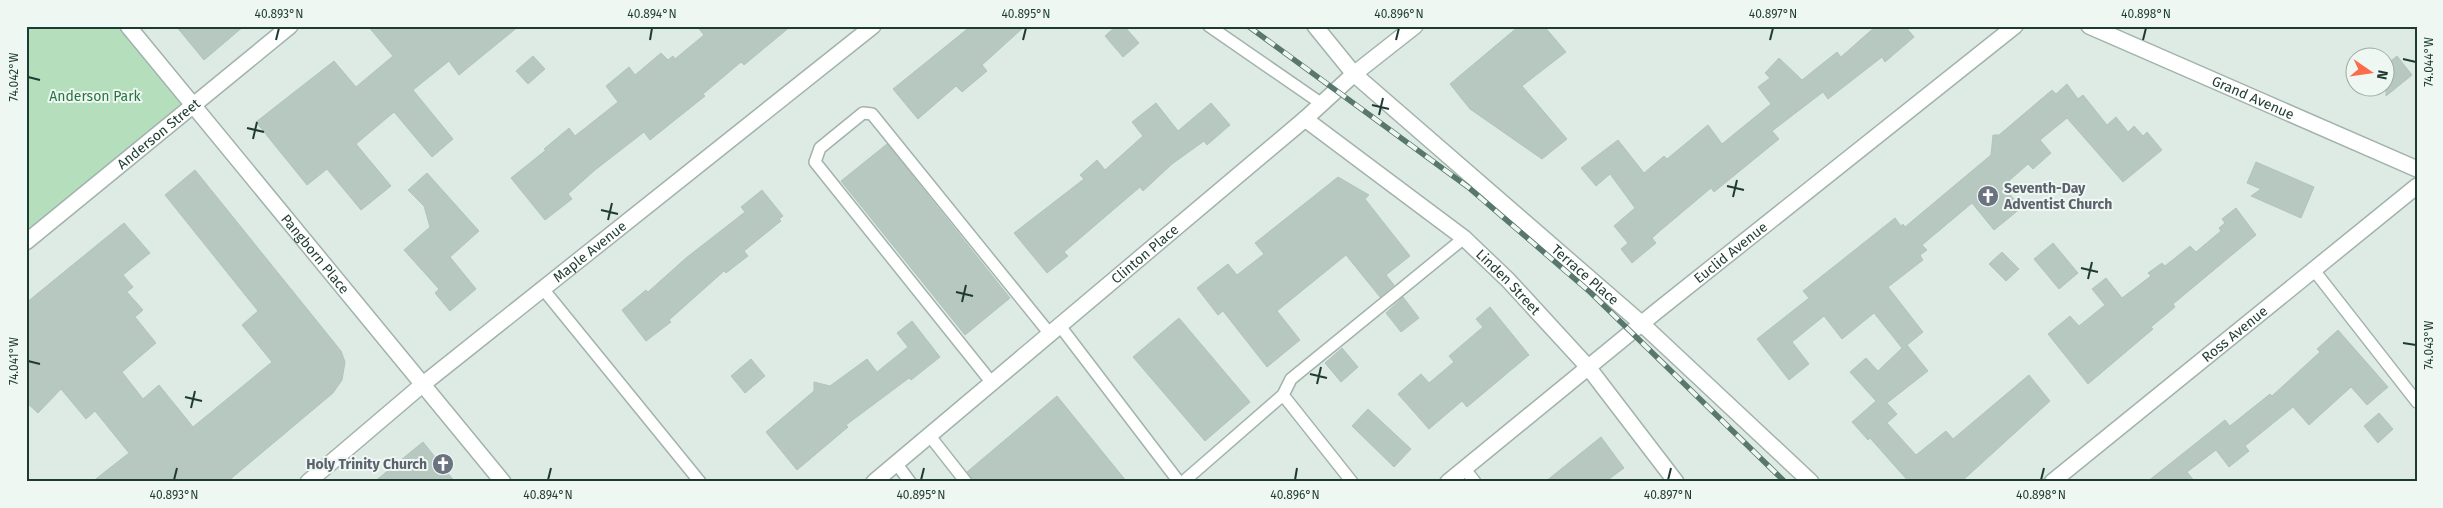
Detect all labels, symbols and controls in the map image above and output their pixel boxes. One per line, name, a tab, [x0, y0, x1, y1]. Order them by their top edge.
text: 40.893°N	[255, 7, 303, 21]
text: 40.894°N	[627, 7, 677, 21]
text: 40.895°N	[1001, 7, 1051, 21]
text: 40.896°N	[1374, 7, 1424, 21]
text: 40.897°N	[1749, 7, 1797, 21]
text: 40.898°N	[2121, 7, 2171, 21]
text: 74.044°W	[2422, 37, 2436, 87]
north arrow	[2346, 48, 2396, 98]
text: 74.042°W	[7, 52, 21, 101]
text: N	[2373, 68, 2392, 81]
street label: Grand Avenue	[2209, 73, 2297, 123]
park label: Anderson Park	[49, 88, 142, 105]
street label: Anderson Street	[114, 95, 204, 173]
place label: Seventh-Day Adventist Church	[2003, 180, 2112, 213]
church icon: Seventh-Day Adventist Church	[1976, 184, 2000, 208]
street label: Pangborn Place	[277, 211, 353, 297]
street label: Maple Avenue	[550, 218, 630, 286]
street label: Euclid Avenue	[1691, 219, 1771, 287]
street label: Clinton Place	[1108, 221, 1182, 287]
street label: Terrace Place	[1548, 241, 1622, 309]
street label: Linden Street	[1472, 246, 1544, 319]
street label: Ross Avenue	[2199, 303, 2271, 366]
text: 74.043°W	[2422, 320, 2436, 370]
text: 74.041°W	[7, 337, 21, 385]
church icon: Holy Trinity Church	[431, 452, 455, 476]
place label: Holy Trinity Church	[306, 456, 427, 473]
text: 40.893°N	[150, 488, 198, 502]
text: 40.894°N	[523, 488, 573, 502]
text: 40.895°N	[896, 488, 946, 502]
text: 40.896°N	[1270, 488, 1320, 502]
text: 40.897°N	[1644, 488, 1692, 502]
text: 40.898°N	[2016, 488, 2066, 502]

